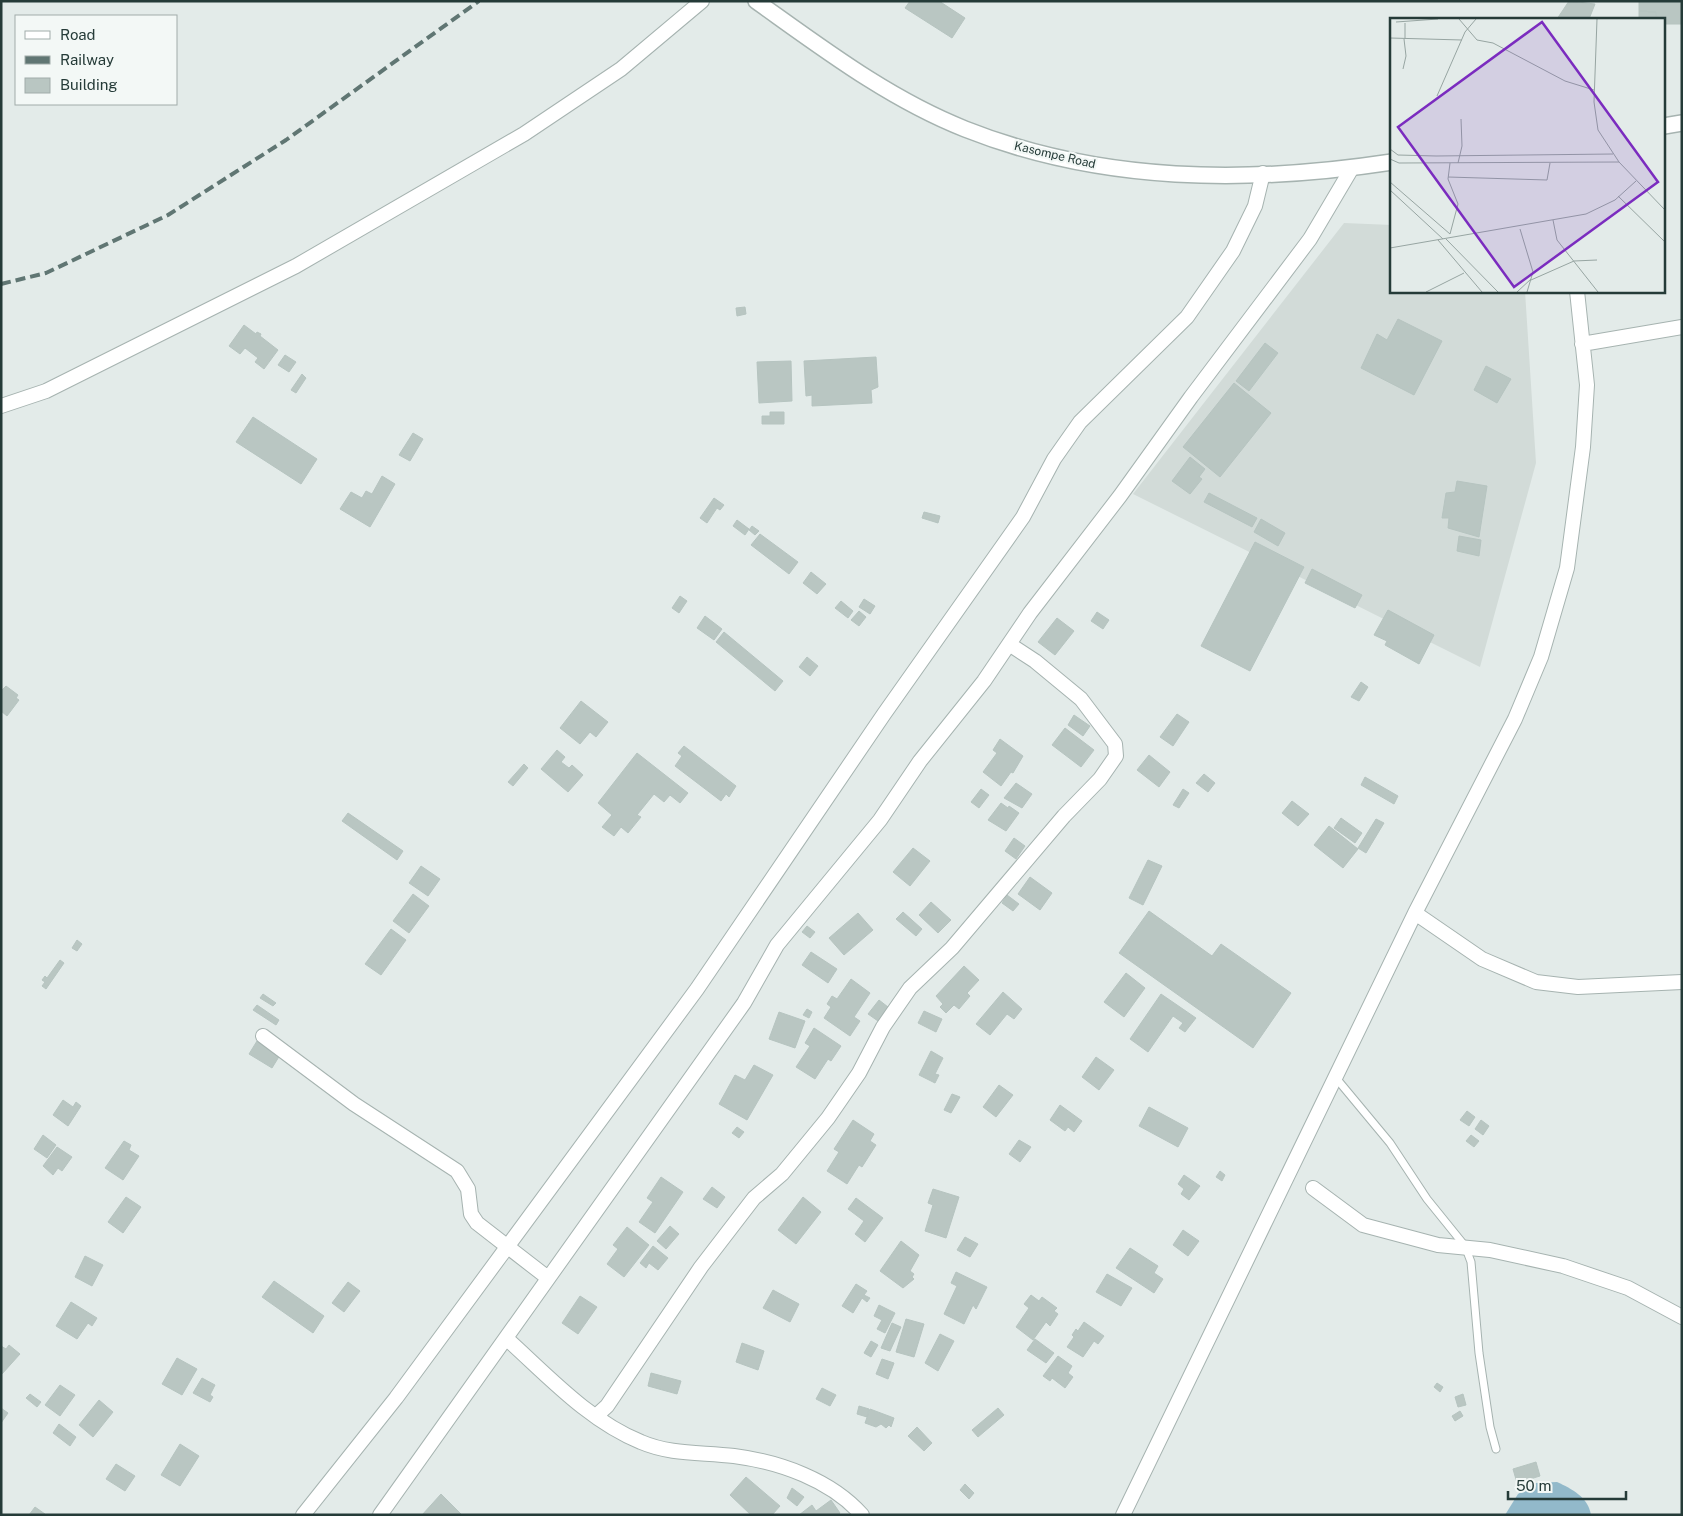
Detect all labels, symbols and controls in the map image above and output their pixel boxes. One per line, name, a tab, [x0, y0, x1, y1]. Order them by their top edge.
legend	[15, 15, 178, 105]
inset map	[1390, 18, 1666, 292]
text: Road	[60, 26, 96, 43]
text: Railway	[60, 51, 114, 68]
text: Building	[60, 76, 118, 93]
street label: Kasompe Road	[1013, 139, 1097, 171]
scale bar	[1508, 1468, 1626, 1500]
text: 50 m	[1516, 1477, 1551, 1494]

